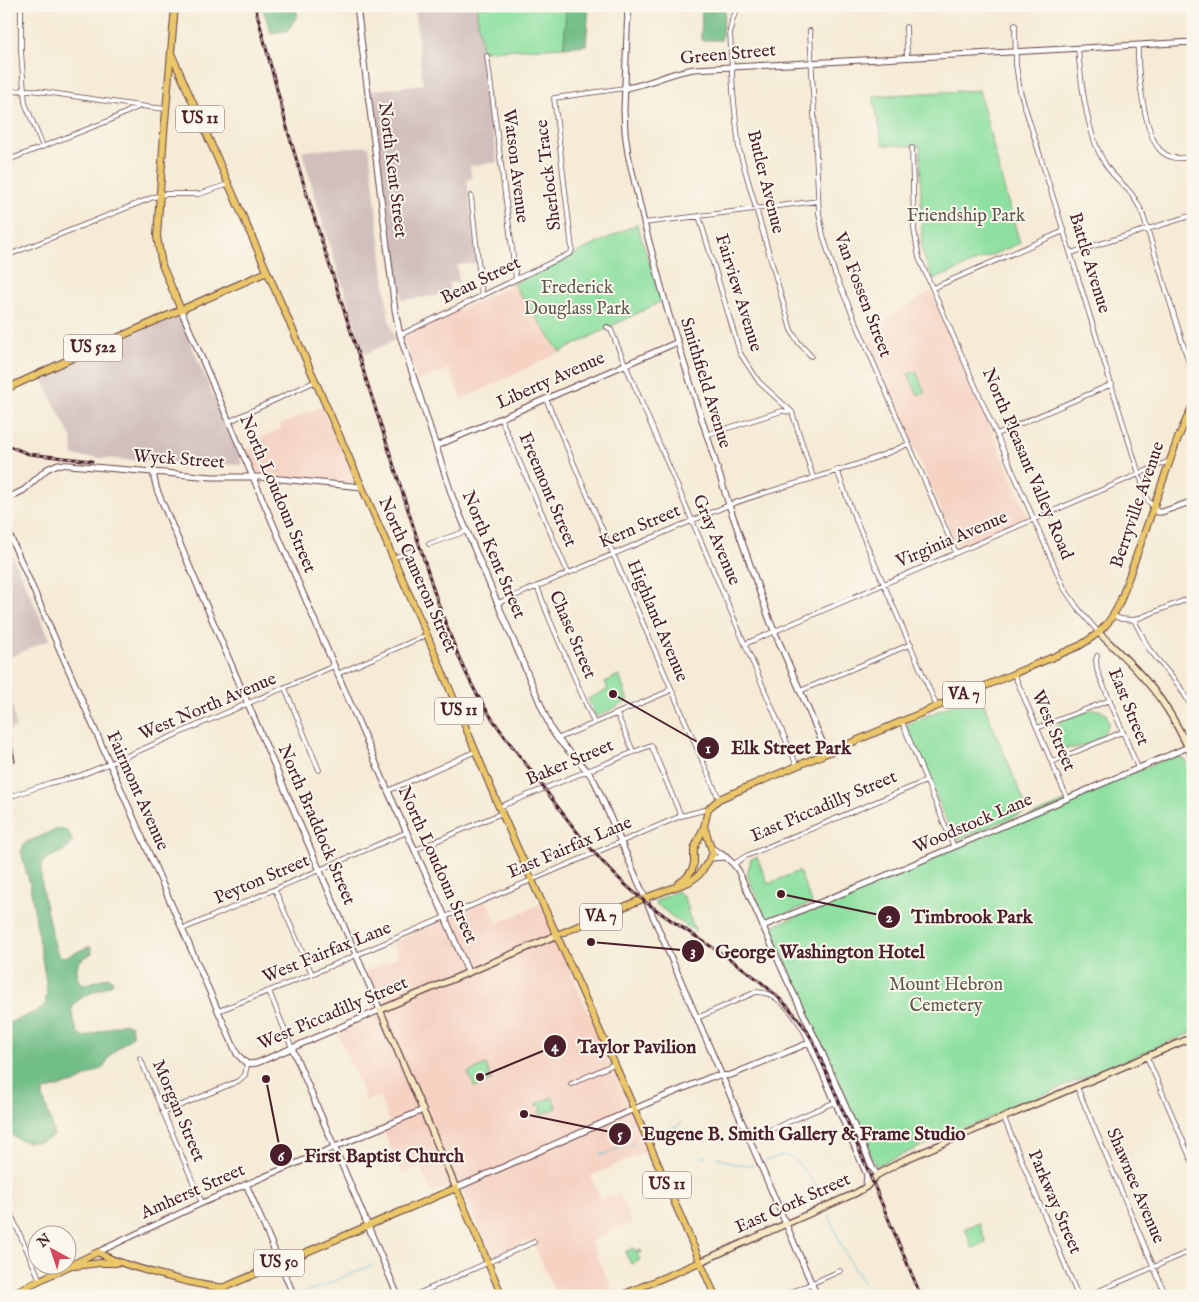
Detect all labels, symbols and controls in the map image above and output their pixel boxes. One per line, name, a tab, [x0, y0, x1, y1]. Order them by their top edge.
street label: Green Street	[679, 39, 777, 71]
street label: North Kent Street	[372, 101, 412, 239]
road number: US 11	[176, 106, 224, 132]
street label: Watson Avenue	[497, 108, 533, 224]
street label: Sherlock Trace	[531, 118, 567, 232]
street label: Butler Avenue	[741, 128, 789, 236]
park label: Friendship Park	[907, 205, 1026, 228]
street label: Battle Avenue	[1063, 210, 1115, 316]
street label: Van Fossen Street	[827, 228, 896, 361]
street label: Fairview Avenue	[709, 231, 767, 355]
street label: Beau Street	[437, 252, 525, 310]
park label: Frederick Douglass Park	[524, 277, 631, 321]
street label: Smithfield Avenue	[674, 315, 736, 451]
road number: US 522	[64, 334, 122, 362]
street label: Liberty Avenue	[493, 347, 609, 415]
street label: North Pleasant Valley Road	[976, 365, 1078, 564]
street label: North Loudoun Street	[233, 411, 321, 577]
street label: Freemont Street	[513, 429, 581, 551]
street label: Berryville Avenue	[1106, 439, 1170, 571]
street label: Wyck Street	[133, 445, 225, 475]
street label: North Kent Street	[456, 488, 530, 622]
street label: Gray Avenue	[687, 491, 745, 589]
street label: North Cameron Street	[372, 493, 462, 657]
street label: Kern Street	[596, 500, 684, 554]
street label: Virginia Avenue	[892, 506, 1011, 574]
street label: Highland Avenue	[621, 556, 693, 686]
street label: Chase Street	[543, 587, 601, 683]
street label: East Street	[1102, 665, 1154, 749]
street label: West North Avenue	[136, 668, 280, 746]
road number: VA 7	[943, 682, 985, 708]
street label: West Street	[1026, 687, 1080, 775]
road number: US 11	[435, 698, 483, 724]
street label: Fairmont Avenue	[100, 728, 174, 854]
callout: Elk Street Park	[696, 731, 861, 765]
street label: Baker Street	[523, 734, 617, 792]
text: Elk Street Park	[731, 737, 852, 761]
text: 1	[705, 739, 711, 758]
street label: North Braddock Street	[272, 741, 360, 909]
street label: East Piccadilly Street	[747, 766, 901, 848]
street label: North Loudoun Street	[392, 783, 482, 947]
street label: Woodstock Lane	[910, 789, 1036, 859]
street label: East Fairfax Lane	[505, 812, 635, 884]
street label: Peyton Street	[211, 850, 313, 910]
callout: Timbrook Park	[877, 900, 1043, 934]
road number: VA 7	[580, 904, 622, 930]
text: Timbrook Park	[910, 906, 1034, 930]
text: 2	[885, 908, 893, 927]
street label: West Fairfax Lane	[259, 917, 395, 989]
callout: George Washington Hotel	[680, 934, 934, 968]
text: George Washington Hotel	[715, 941, 925, 965]
text: 3	[690, 942, 696, 961]
street label: West Piccadilly Street	[254, 972, 412, 1056]
park label: Mount Hebron Cemetery	[889, 974, 1004, 1018]
callout: Taylor Pavilion	[543, 1029, 707, 1063]
text: Taylor Pavilion	[577, 1036, 696, 1060]
text: 4	[551, 1037, 559, 1056]
street label: Morgan Street	[146, 1056, 210, 1166]
callout: Eugene B. Smith Gallery & Frame Studio	[607, 1117, 976, 1151]
text: Eugene B. Smith Gallery & Frame Studio	[642, 1123, 966, 1147]
text: 5	[617, 1125, 623, 1144]
street label: Shawnee Avenue	[1100, 1125, 1170, 1247]
callout: First Baptist Church	[269, 1138, 474, 1172]
text: First Baptist Church	[304, 1145, 465, 1169]
street label: Parkway Street	[1022, 1146, 1086, 1258]
text: 6	[278, 1147, 285, 1166]
street label: Amherst Street	[136, 1159, 249, 1226]
street label: East Cork Street	[732, 1168, 854, 1240]
road number: US 11	[643, 1172, 691, 1198]
north arrow	[28, 1224, 78, 1274]
text: N	[33, 1230, 55, 1252]
road number: US 50	[254, 1250, 304, 1276]

